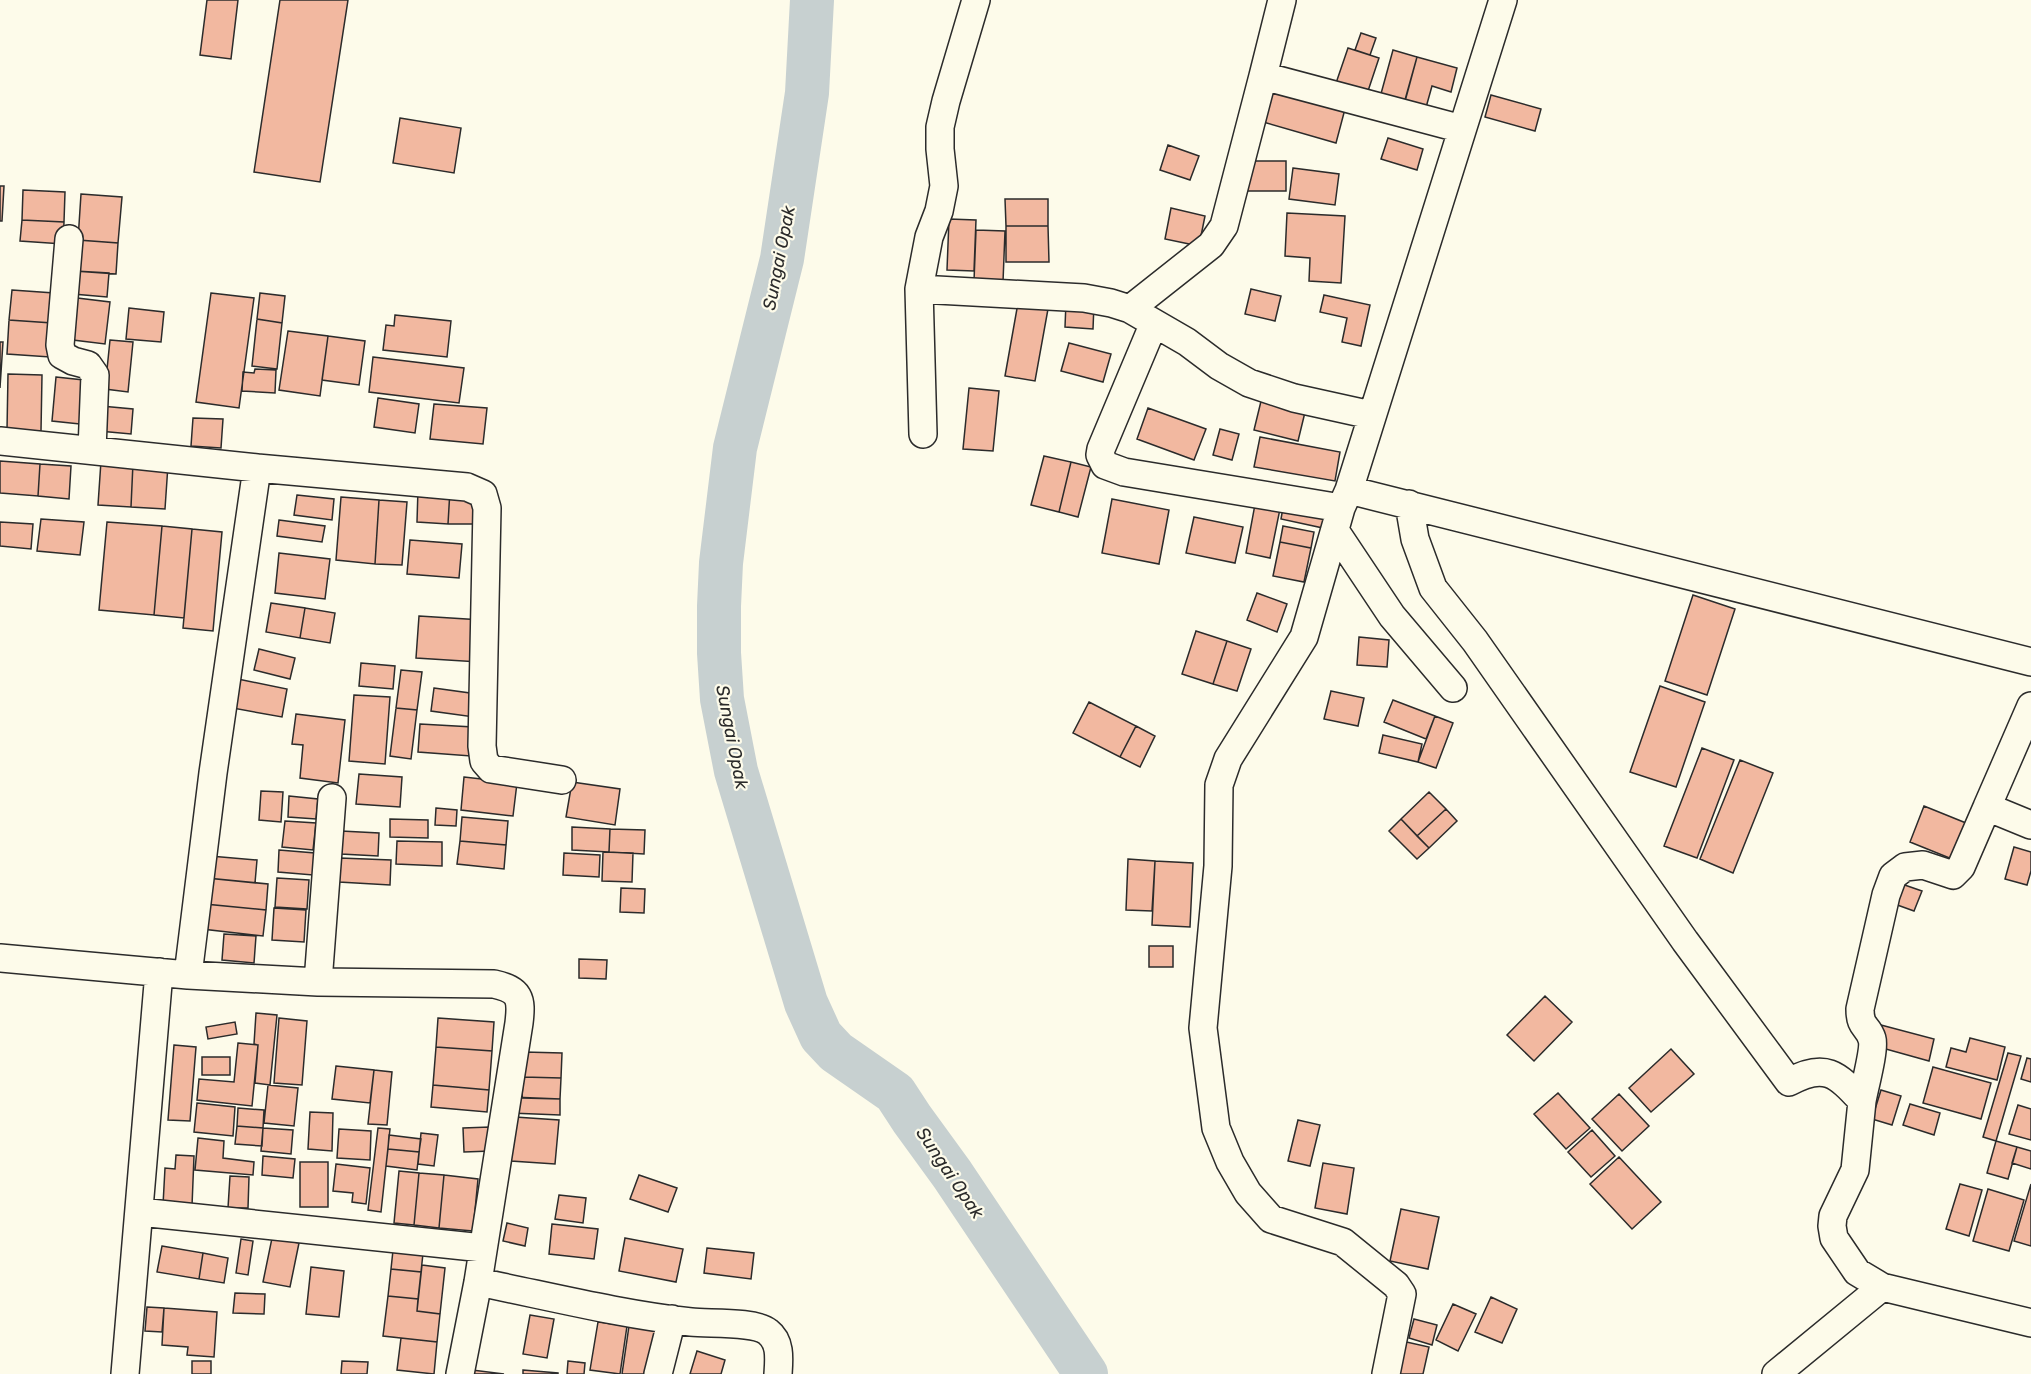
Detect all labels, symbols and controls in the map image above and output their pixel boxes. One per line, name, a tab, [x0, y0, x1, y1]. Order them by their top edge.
water label: Sungai Opak	[758, 203, 800, 312]
water label: Sungai Opak	[711, 683, 753, 792]
water label: Sungai Opak	[911, 1123, 989, 1224]

